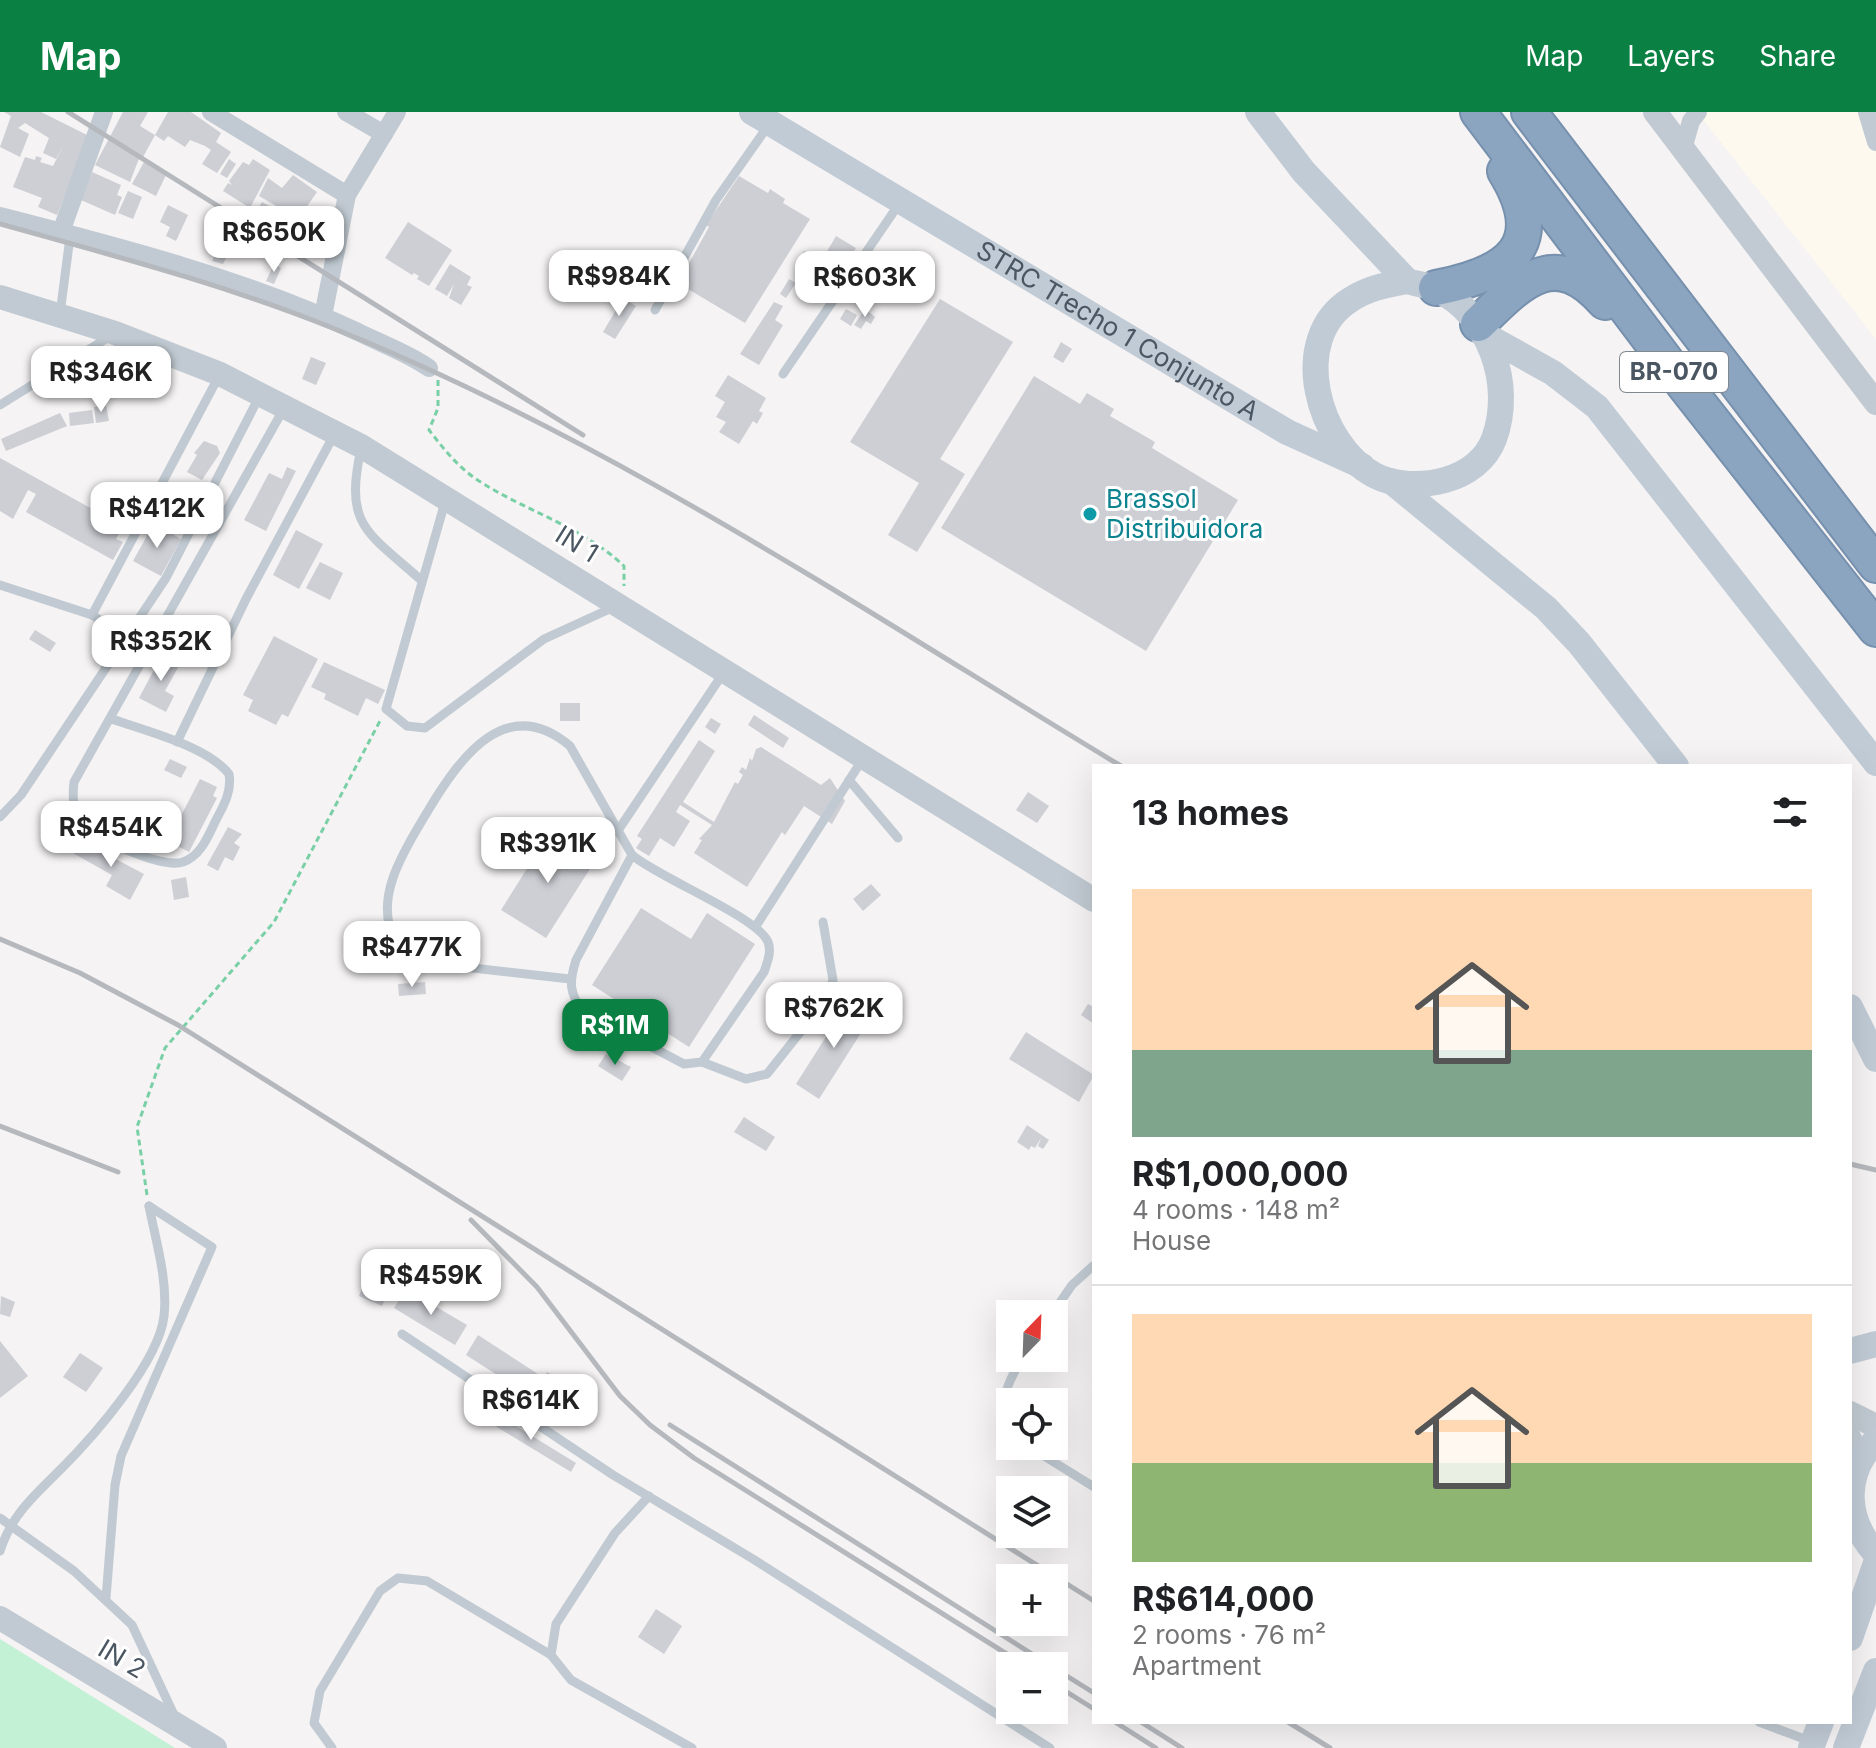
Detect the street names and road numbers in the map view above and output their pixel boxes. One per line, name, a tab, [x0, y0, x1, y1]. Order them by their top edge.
street label: STRC Trecho 1 Conjunto A	[971, 234, 1265, 427]
road number: BR-070	[1620, 352, 1728, 392]
street label: IN 1	[550, 519, 604, 569]
street label: IN 2	[93, 1632, 152, 1685]

